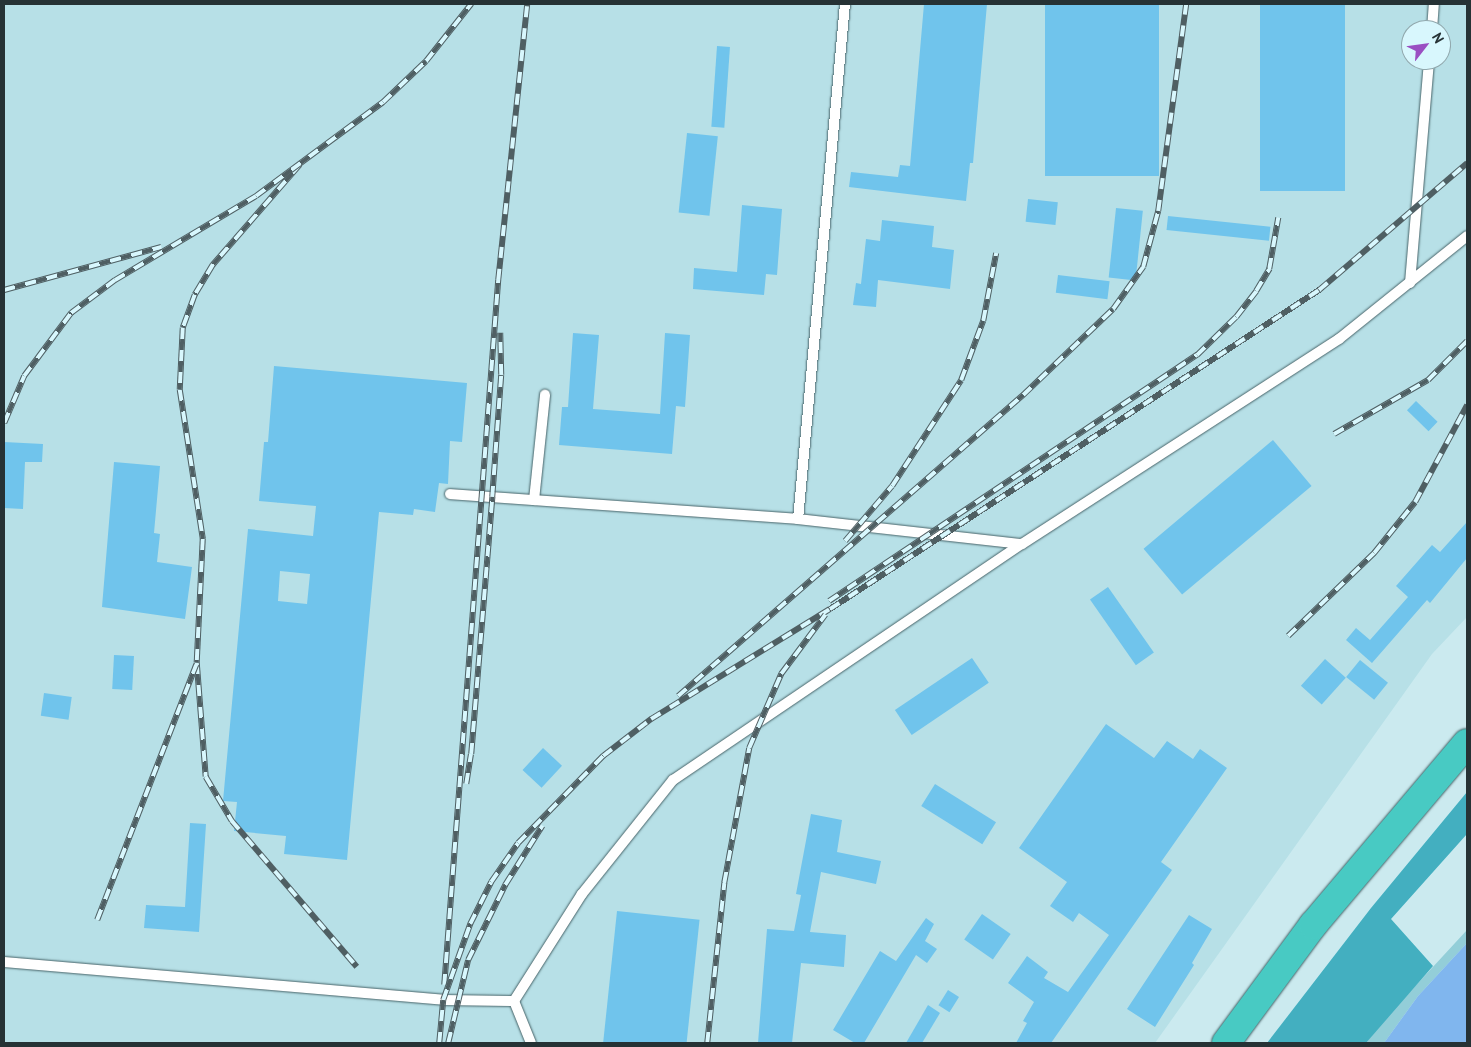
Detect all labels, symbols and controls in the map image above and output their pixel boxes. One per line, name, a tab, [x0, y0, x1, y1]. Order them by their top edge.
north arrow	[1401, 20, 1451, 70]
text: N	[1428, 30, 1448, 46]

